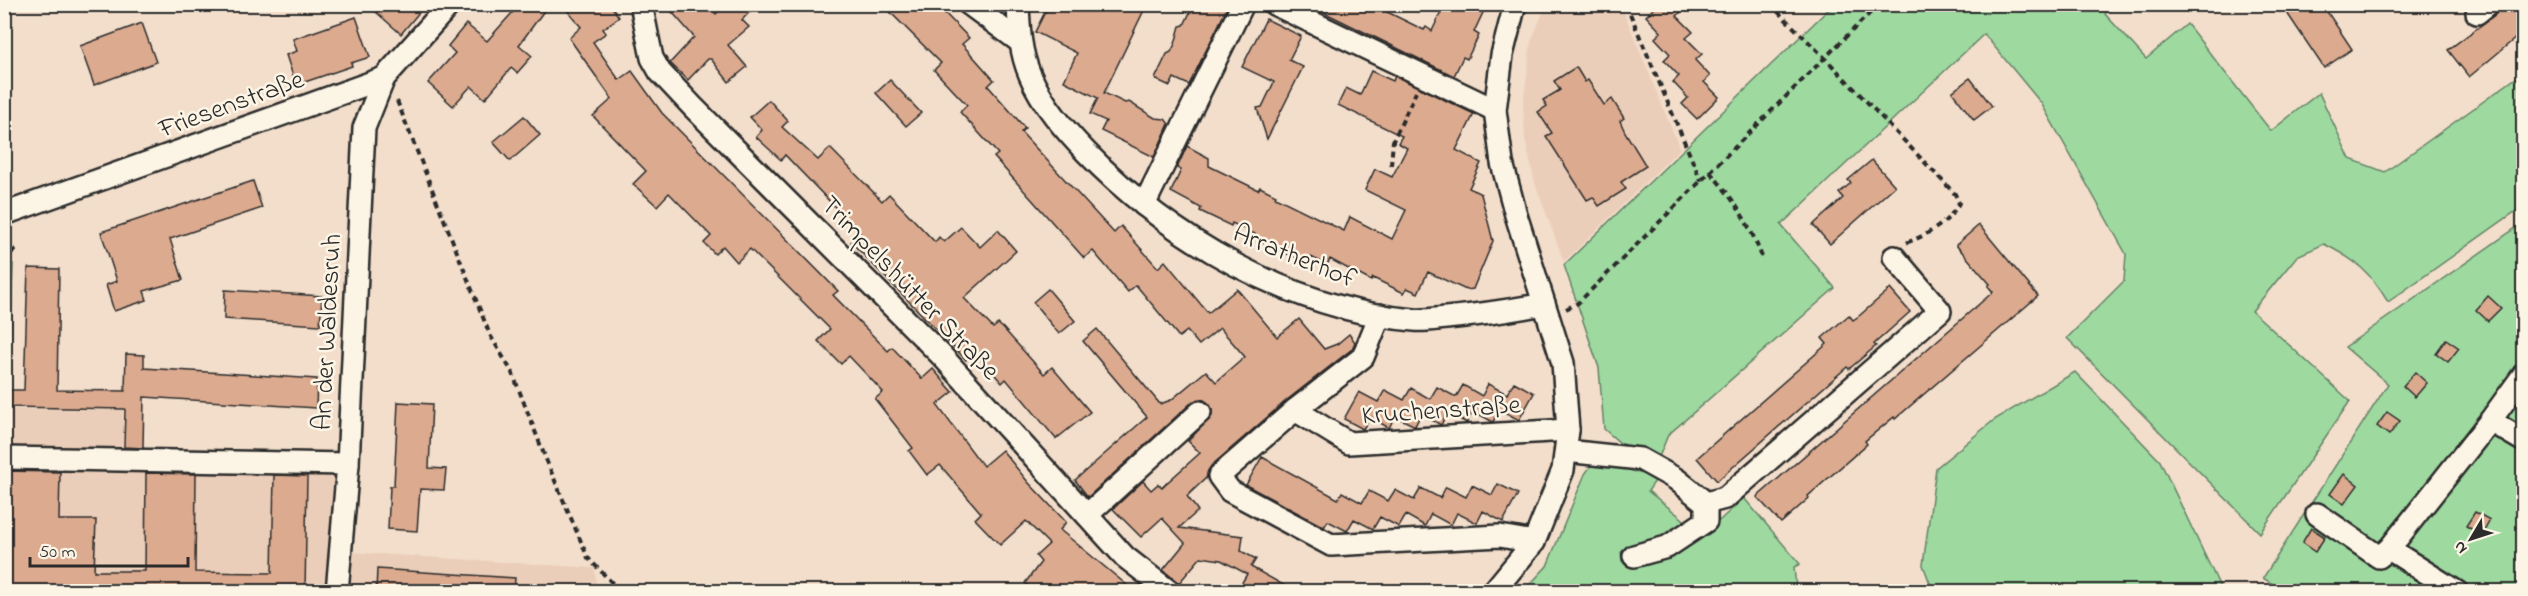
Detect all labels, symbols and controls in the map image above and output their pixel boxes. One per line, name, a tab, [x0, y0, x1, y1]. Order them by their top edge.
street label: Friesenstraße	[153, 61, 311, 150]
street label: Trimpelshütter Straße	[810, 187, 1009, 391]
street label: Arratherhof	[1227, 215, 1362, 300]
street label: An der Waldesruh	[304, 233, 353, 431]
street label: Kruchenstraße	[1360, 386, 1523, 436]
north arrow	[2441, 509, 2501, 569]
scale bar	[30, 530, 188, 568]
text: N	[2448, 535, 2474, 559]
text: 50 m	[39, 540, 76, 566]

